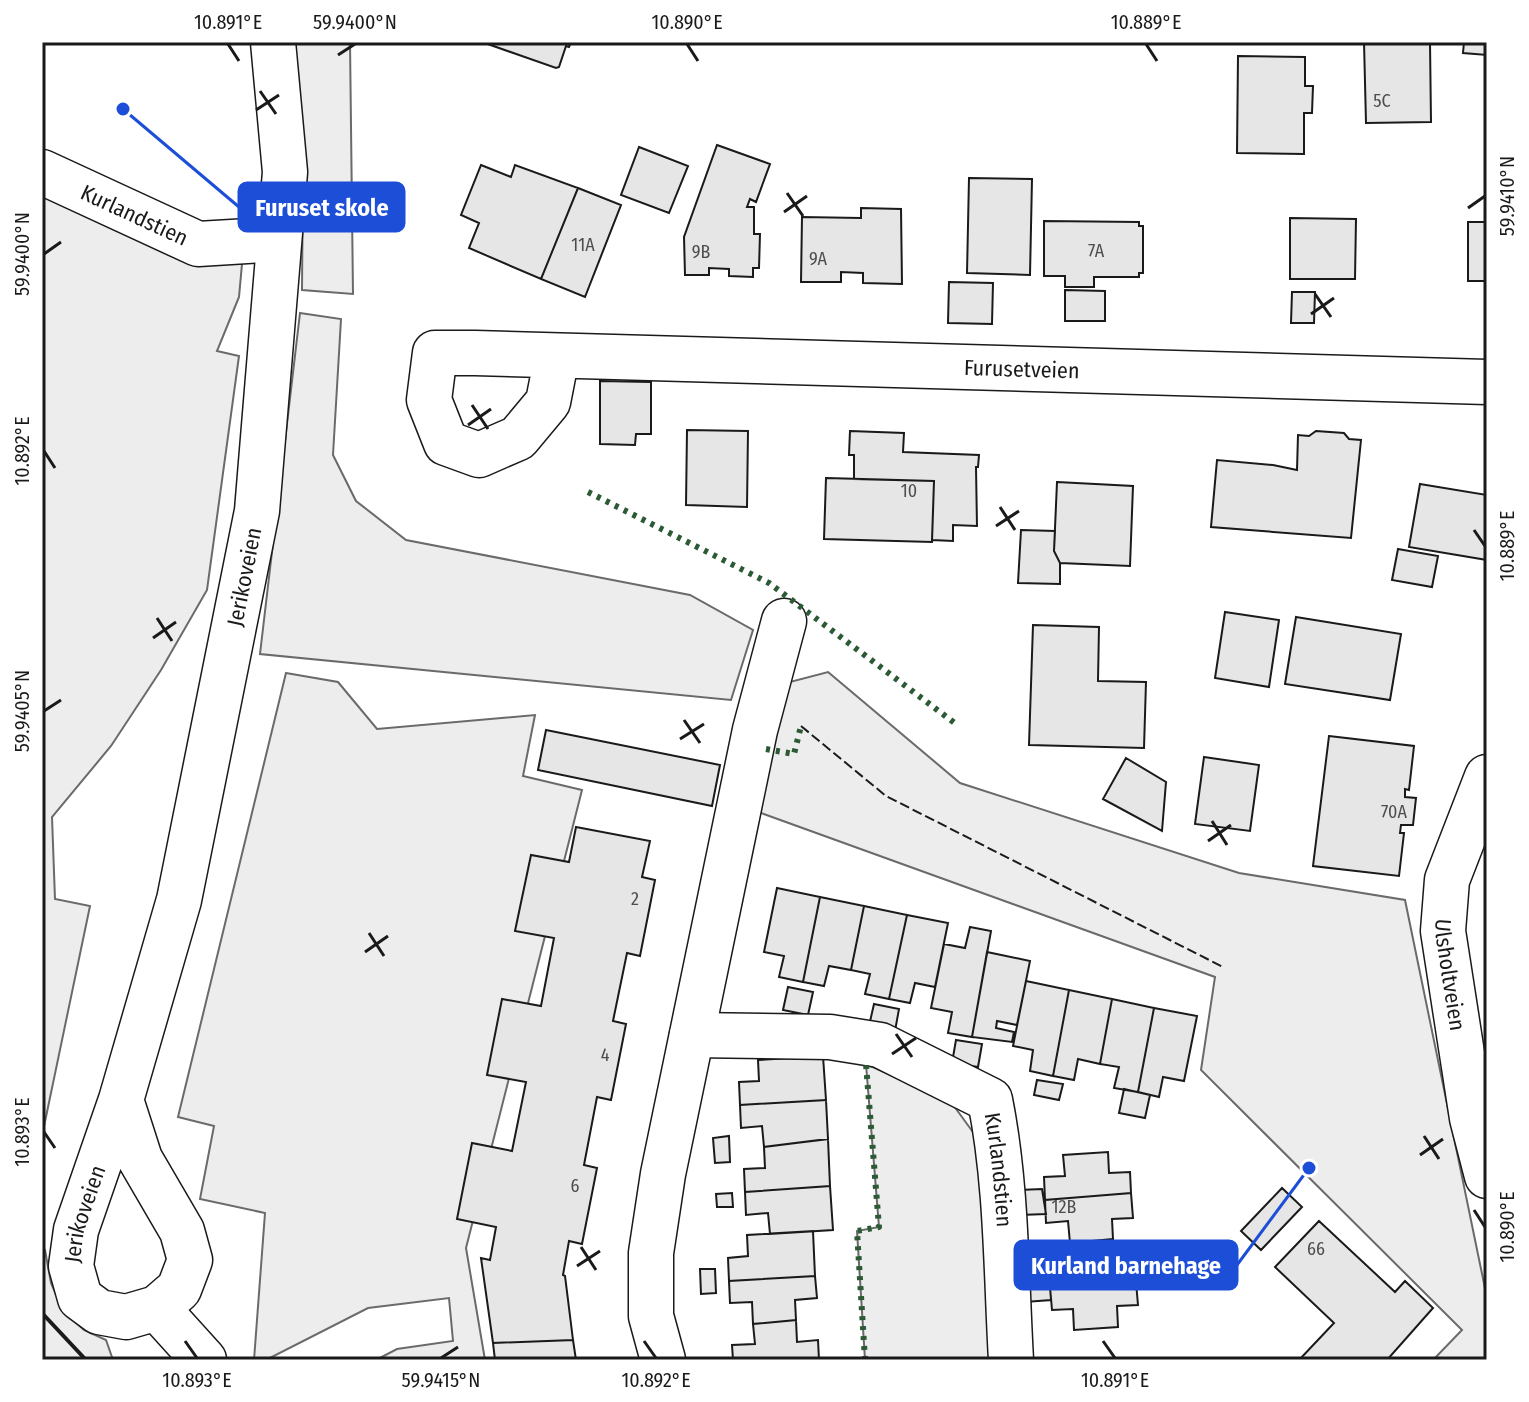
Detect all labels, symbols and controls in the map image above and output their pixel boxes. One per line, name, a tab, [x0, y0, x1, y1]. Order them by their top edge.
text: 10.891°E	[194, 10, 262, 34]
text: 59.9400°N	[313, 10, 397, 34]
text: 10.890°E	[651, 10, 723, 34]
text: 10.889°E	[1111, 10, 1181, 34]
house number: 5C	[1373, 90, 1391, 112]
text: 59.9410°N	[1495, 156, 1519, 236]
street label: Kurlandstien	[77, 178, 193, 251]
callout: Furuset skole	[239, 183, 404, 231]
text: Furuset skole	[255, 194, 389, 222]
text: 59.9400°N	[10, 212, 34, 296]
house number: 11A	[571, 234, 595, 256]
house number: 7A	[1088, 240, 1105, 262]
house number: 9B	[692, 241, 710, 263]
house number: 9A	[809, 248, 828, 270]
street label: Furusetveien	[964, 354, 1080, 384]
text: 10.892°E	[10, 416, 34, 486]
house number: 10	[901, 480, 917, 502]
text: 10.889°E	[1495, 511, 1519, 581]
street label: Jerikoveien	[221, 525, 267, 628]
text: 59.9405°N	[10, 670, 34, 752]
house number: 70A	[1381, 801, 1407, 823]
house number: 2	[631, 888, 639, 910]
street label: Ulsholtveien	[1429, 918, 1472, 1033]
house number: 4	[601, 1044, 610, 1066]
text: 10.893°E	[10, 1097, 34, 1167]
street label: Kurlandstien	[979, 1110, 1018, 1228]
street label: Jerikoveien	[58, 1162, 111, 1264]
house number: 6	[571, 1175, 580, 1197]
text: 10.890°E	[1495, 1191, 1519, 1263]
house number: 12B	[1052, 1196, 1077, 1218]
house number: 66	[1307, 1238, 1325, 1260]
callout: Kurland barnehage	[1015, 1241, 1237, 1289]
text: Kurland barnehage	[1031, 1252, 1221, 1280]
text: 10.893°E	[162, 1368, 232, 1392]
text: 59.9415°N	[402, 1368, 480, 1392]
text: 10.892°E	[621, 1368, 691, 1392]
text: 10.891°E	[1081, 1368, 1149, 1392]

